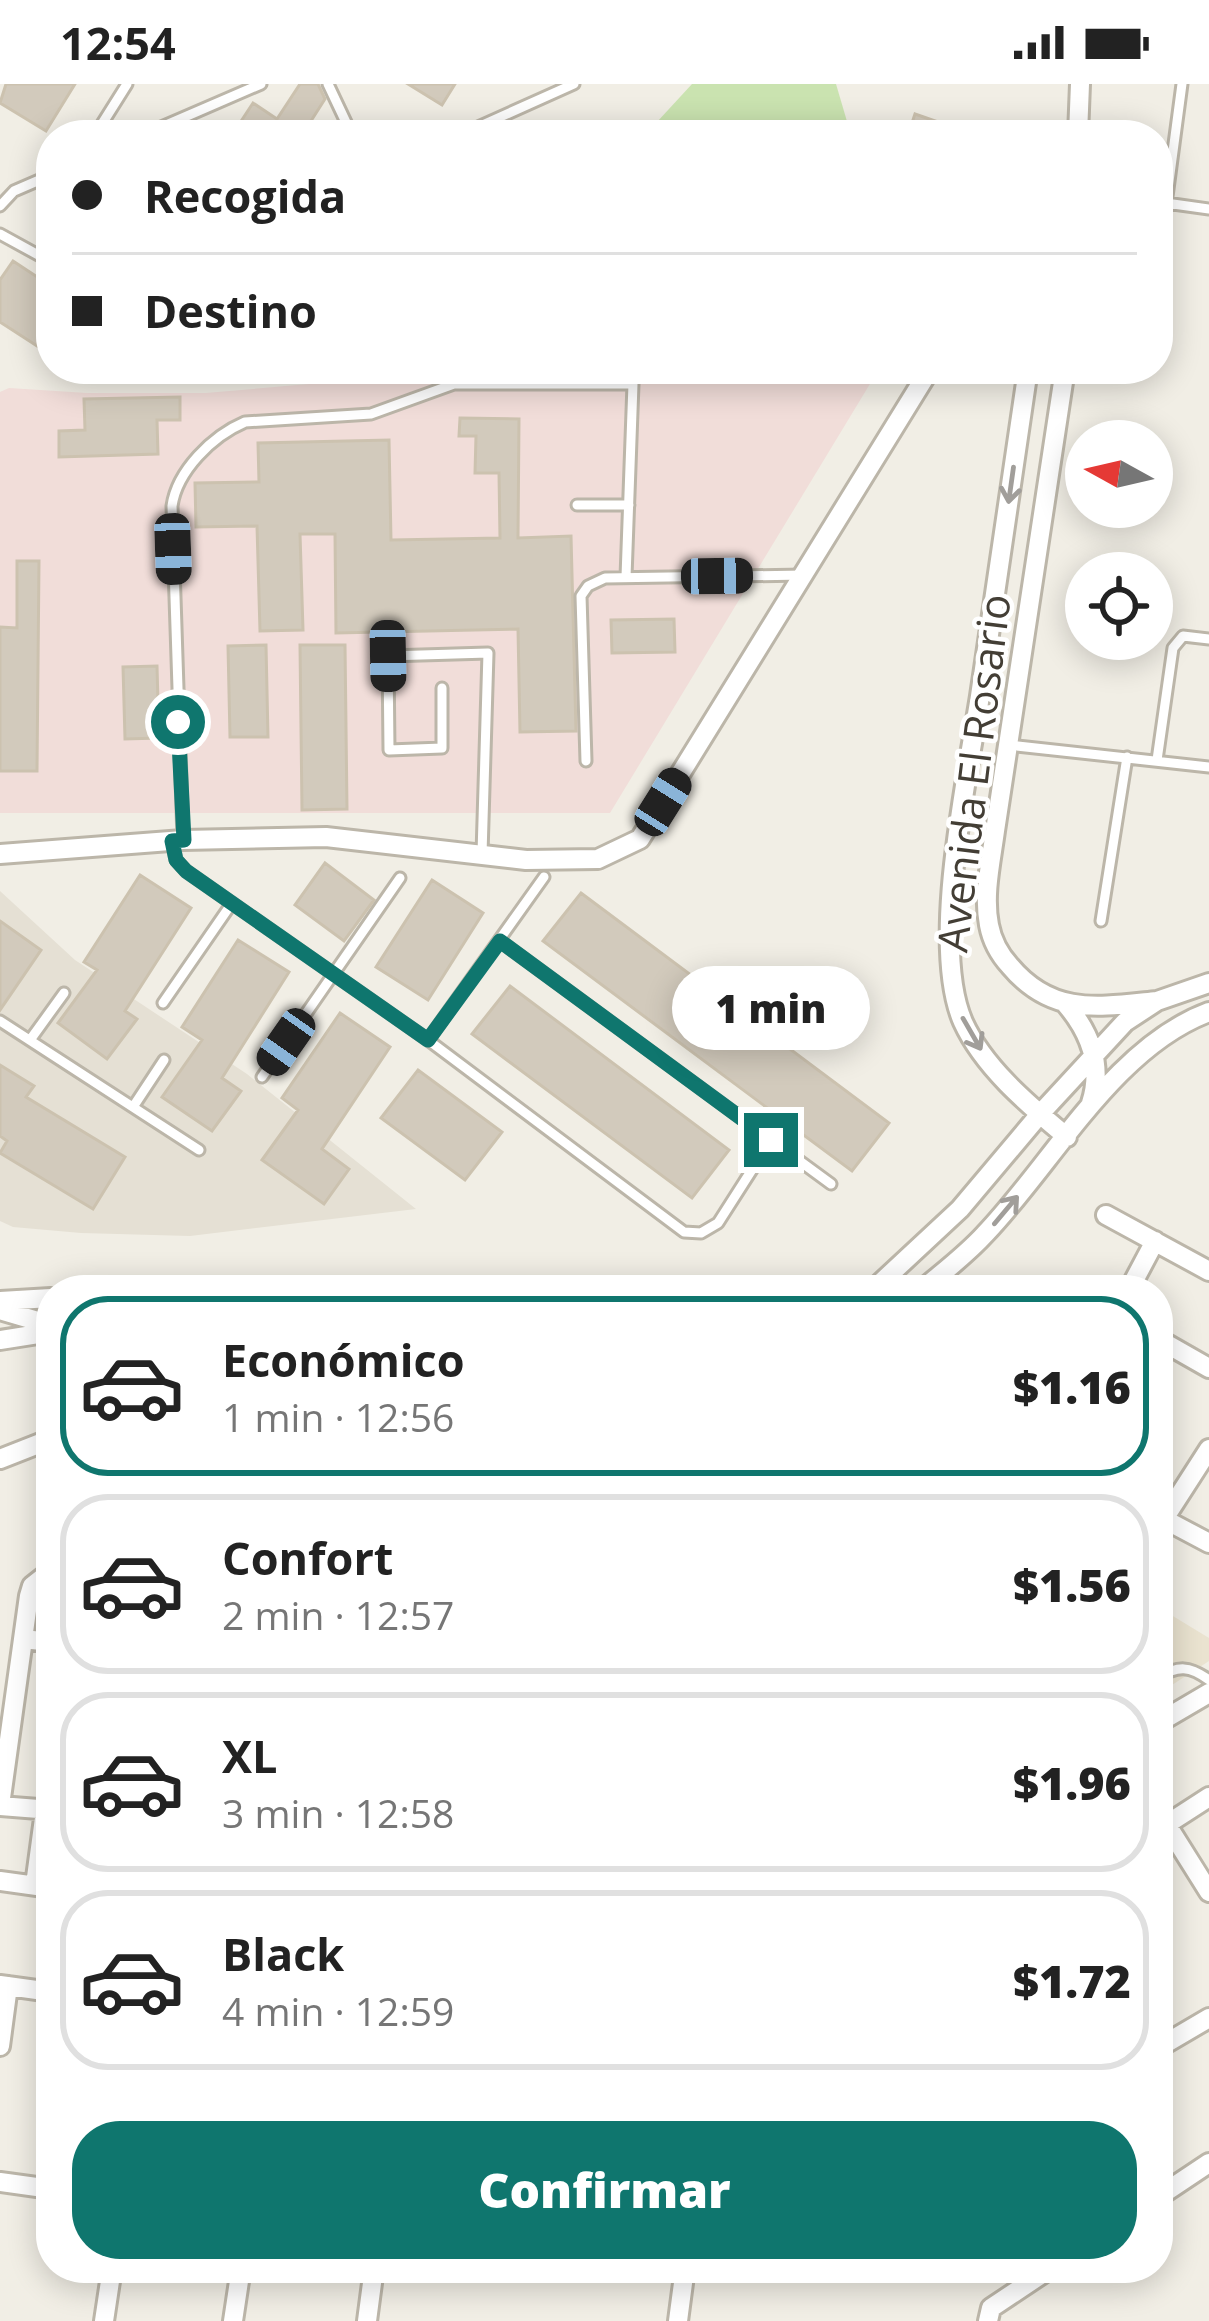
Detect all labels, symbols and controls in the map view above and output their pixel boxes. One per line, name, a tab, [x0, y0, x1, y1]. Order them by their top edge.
text: 12:54	[60, 12, 176, 73]
text: Recogida	[144, 165, 346, 226]
text: Destino	[144, 280, 317, 341]
north arrow	[1065, 420, 1173, 528]
map controls	[1065, 420, 1173, 660]
one-way arrow	[999, 465, 1022, 504]
car	[154, 512, 192, 586]
button: locate	[1065, 552, 1173, 660]
car	[681, 557, 753, 595]
street label: Avenida El Rosario	[922, 591, 1023, 955]
car	[369, 620, 407, 692]
route start	[151, 695, 205, 749]
car	[629, 762, 697, 842]
callout: 1 min	[672, 966, 870, 1050]
text: 1 min	[716, 981, 826, 1034]
car	[251, 1002, 321, 1082]
one-way arrow	[960, 1016, 984, 1051]
route end	[744, 1113, 798, 1167]
one-way arrow	[993, 1194, 1019, 1226]
text: Económico	[222, 1329, 465, 1390]
icon: car	[78, 1332, 186, 1440]
text: $1.16	[1013, 1356, 1131, 1417]
text: 1 min · 12:56	[222, 1390, 454, 1443]
text: Confort	[222, 1527, 393, 1588]
icon: car	[78, 1530, 186, 1638]
text: $1.56	[1013, 1554, 1131, 1615]
text: 2 min · 12:57	[222, 1588, 454, 1641]
text: XL	[222, 1725, 277, 1786]
icon: car	[78, 1728, 186, 1836]
text: $1.96	[1013, 1752, 1131, 1813]
text: 3 min · 12:58	[222, 1786, 454, 1839]
text: Black	[222, 1923, 344, 1984]
icon: car	[78, 1926, 186, 2034]
text: $1.72	[1013, 1950, 1131, 2011]
text: 4 min · 12:59	[222, 1984, 454, 2037]
button: Confirmar	[72, 2121, 1137, 2259]

